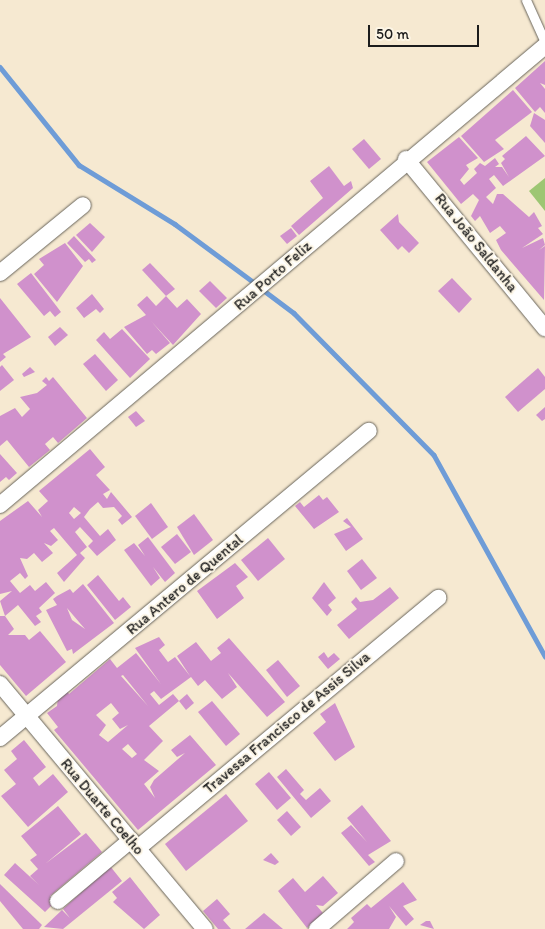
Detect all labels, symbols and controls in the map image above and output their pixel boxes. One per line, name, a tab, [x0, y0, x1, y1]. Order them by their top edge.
scale bar	[370, 15, 481, 47]
text: 50 m	[376, 25, 409, 43]
street label: Rua João Saldanha	[431, 190, 521, 296]
street label: Rua Porto Feliz	[231, 238, 315, 314]
street label: Rua Antero de Quental	[123, 531, 247, 639]
street label: Travessa Francisco de Assis Silva	[200, 648, 374, 798]
street label: Rua Duarte Coelho	[57, 755, 147, 859]

